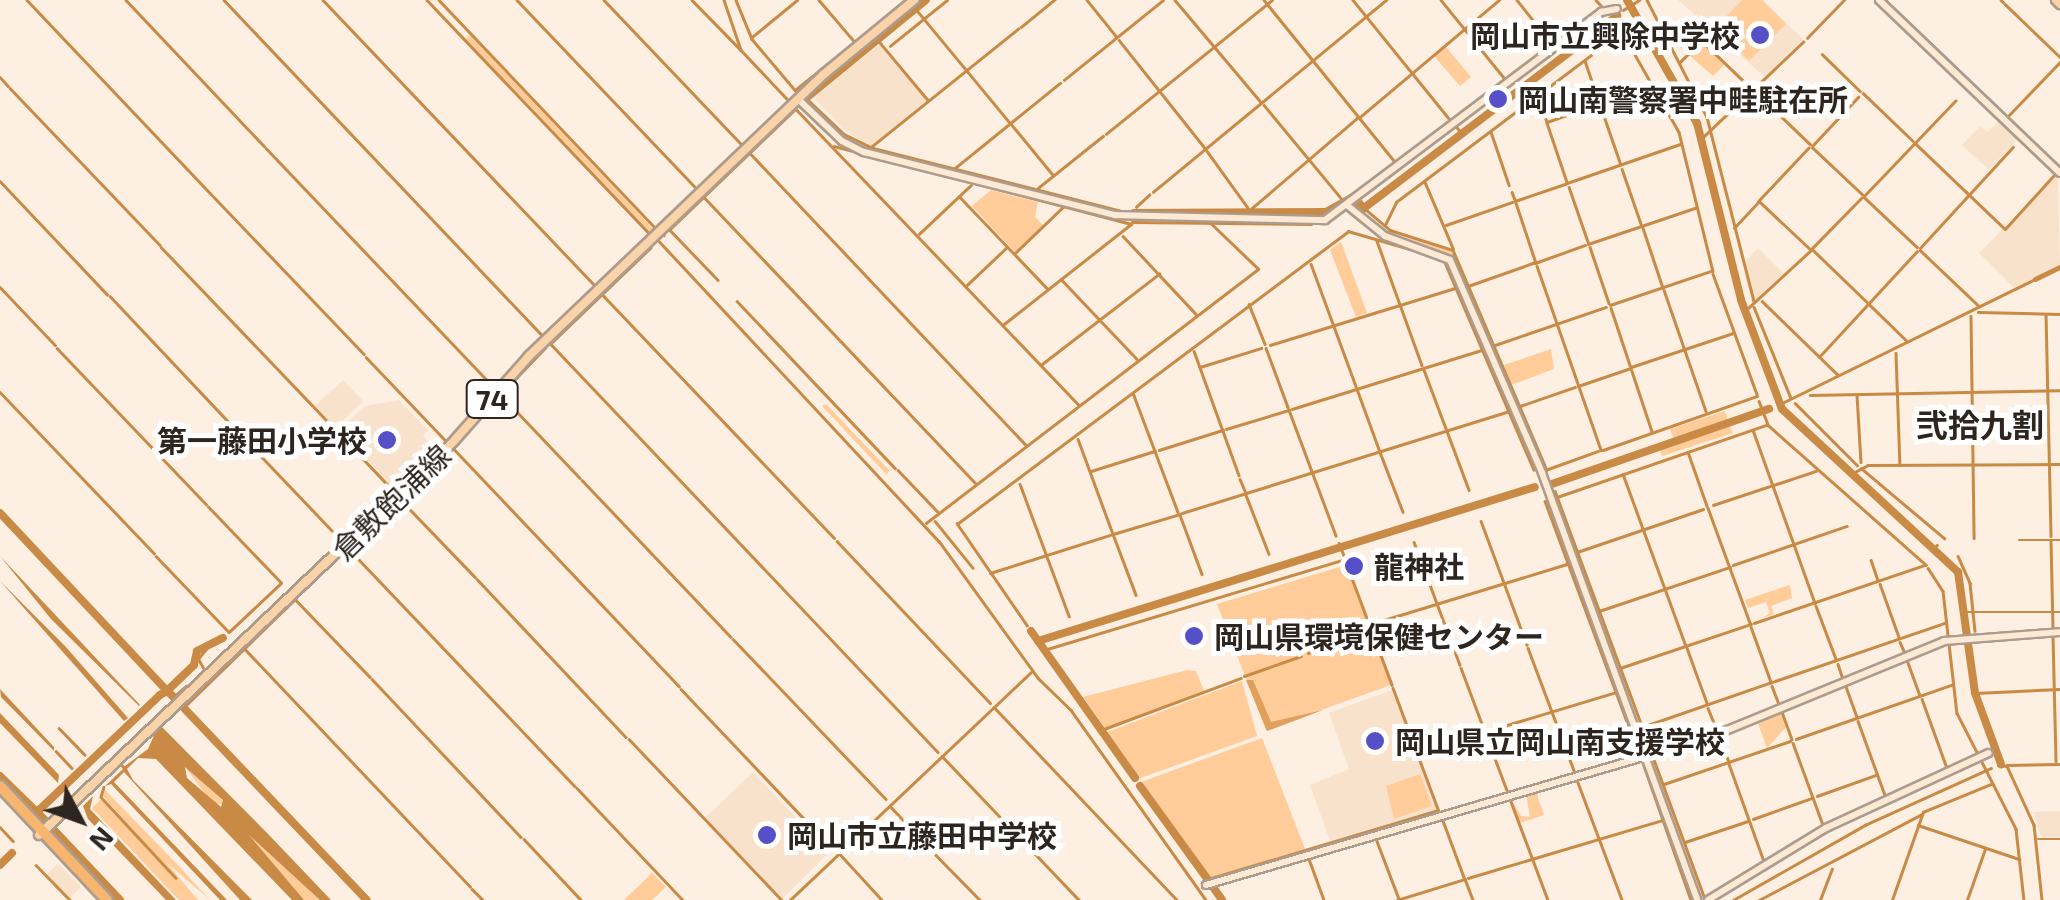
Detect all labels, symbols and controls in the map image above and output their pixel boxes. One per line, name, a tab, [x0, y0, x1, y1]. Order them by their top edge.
place label: 岡山市立興除中学校	[1470, 17, 1740, 53]
marker: 岡山市立興除中学校	[1749, 24, 1771, 46]
place label: 岡山南警察署中畦駐在所	[1518, 81, 1848, 117]
marker: 岡山南警察署中畦駐在所	[1487, 88, 1509, 110]
road number: 74	[464, 376, 520, 422]
district label: 弐拾九割	[1916, 405, 2044, 443]
place label: 第一藤田小学校	[157, 422, 367, 458]
marker: 第一藤田小学校	[376, 429, 398, 451]
street label: 倉敷飽浦線	[325, 437, 457, 567]
place label: 龍神社	[1374, 548, 1464, 584]
marker: 龍神社	[1343, 555, 1365, 577]
place label: 岡山県環境保健センター	[1214, 618, 1544, 654]
marker: 岡山県環境保健センター	[1183, 625, 1205, 647]
place label: 岡山県立岡山南支援学校	[1395, 723, 1725, 759]
marker: 岡山県立岡山南支援学校	[1364, 730, 1386, 752]
north arrow	[30, 770, 130, 870]
place label: 岡山市立藤田中学校	[787, 817, 1057, 853]
text: N	[83, 821, 122, 858]
marker: 岡山市立藤田中学校	[756, 824, 778, 846]

